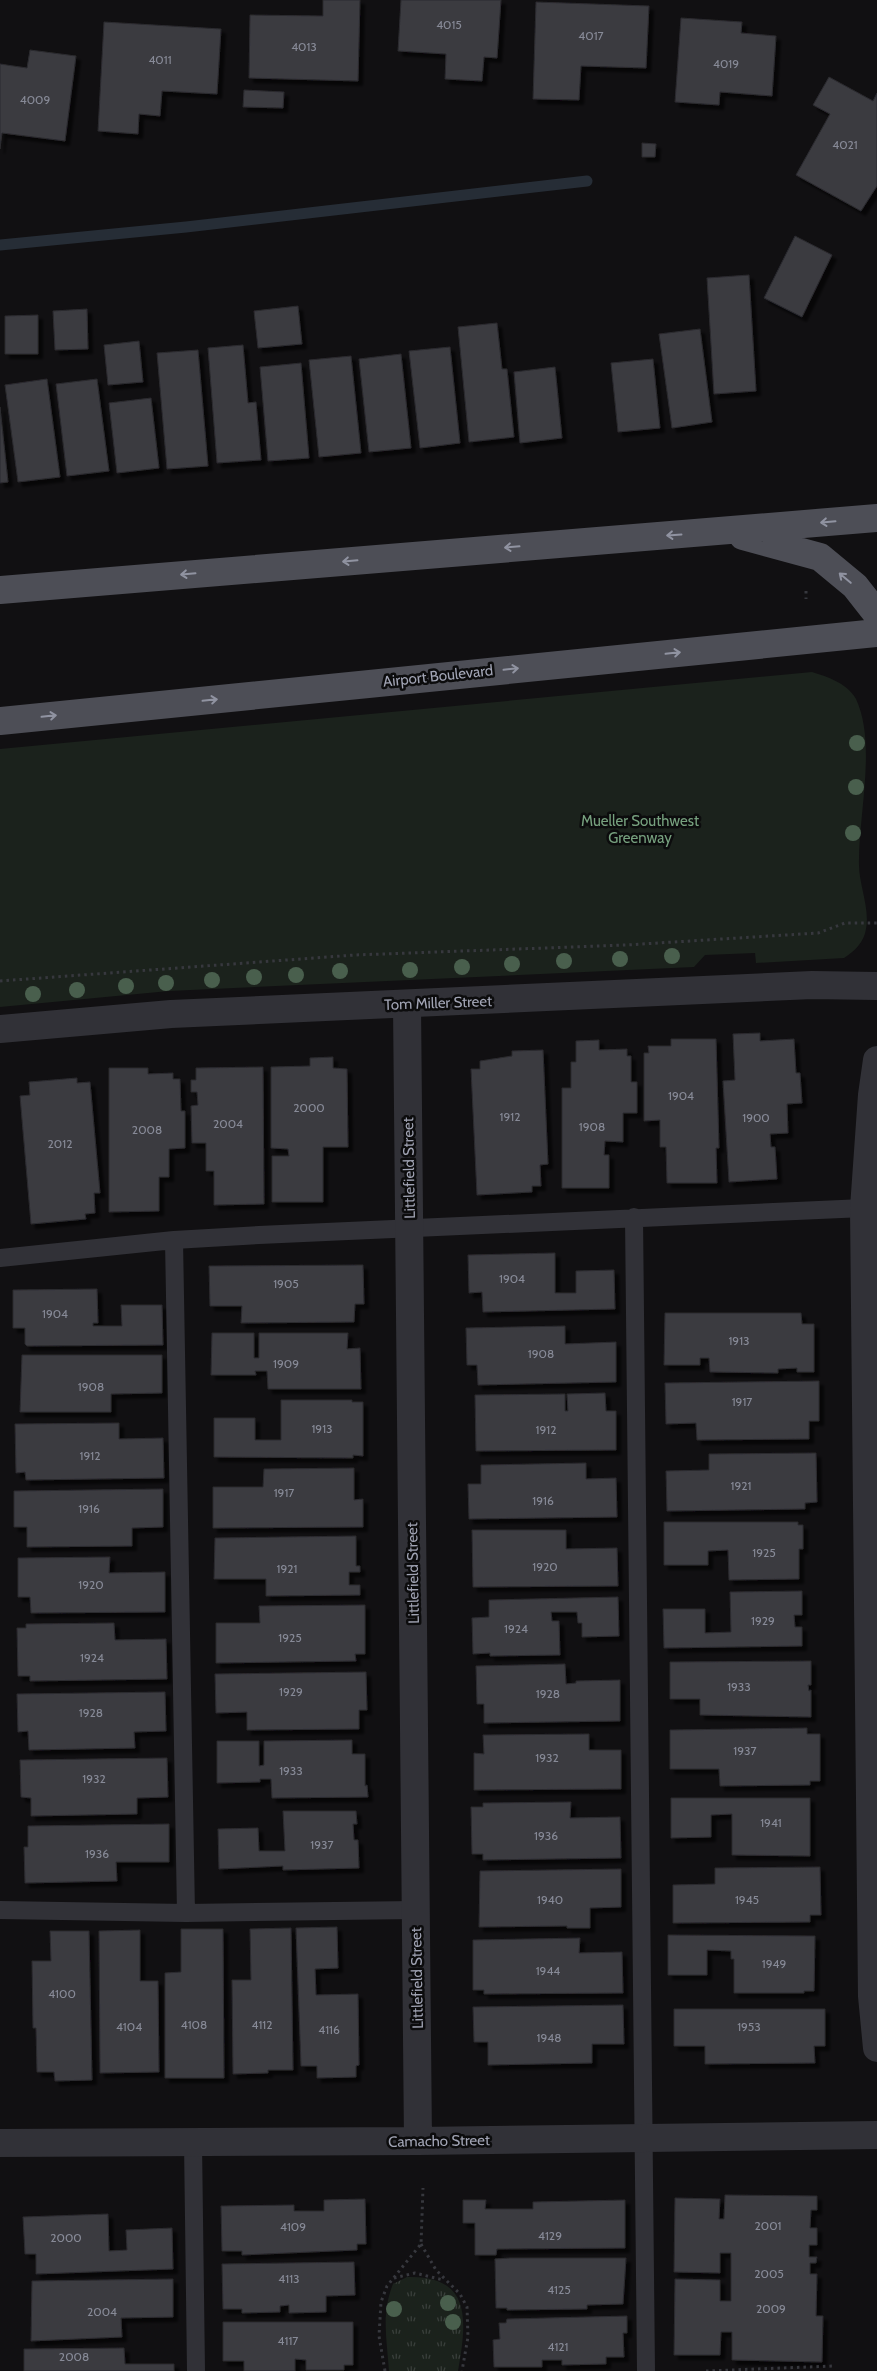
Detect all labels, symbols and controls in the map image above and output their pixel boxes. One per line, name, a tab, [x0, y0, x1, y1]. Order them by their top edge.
house number: 4015	[436, 17, 462, 32]
house number: 4017	[578, 28, 604, 43]
house number: 4013	[291, 39, 317, 54]
house number: 4011	[148, 52, 172, 67]
house number: 4019	[713, 56, 739, 71]
house number: 4009	[20, 92, 50, 107]
house number: 4021	[832, 137, 858, 152]
one-way arrow	[821, 517, 837, 527]
one-way arrow	[666, 530, 682, 539]
one-way arrow	[504, 543, 520, 552]
one-way arrow	[342, 556, 358, 565]
one-way arrow	[180, 569, 196, 579]
one-way arrow	[838, 572, 851, 583]
one-way arrow	[665, 648, 681, 658]
street label: Airport Boulevard	[382, 661, 494, 691]
one-way arrow	[503, 664, 519, 674]
one-way arrow	[202, 695, 218, 704]
one-way arrow	[40, 711, 56, 721]
park label: Mueller Southwest Greenway	[581, 812, 699, 847]
street label: Tom Miller Street	[384, 992, 492, 1014]
house number: 1904	[668, 1088, 694, 1103]
house number: 2000	[293, 1100, 325, 1115]
house number: 1912	[500, 1109, 520, 1124]
house number: 1900	[742, 1110, 770, 1125]
house number: 2004	[213, 1116, 243, 1131]
street label: Littlefield Street	[399, 1117, 419, 1219]
house number: 1908	[579, 1119, 605, 1134]
house number: 2008	[132, 1122, 162, 1137]
house number: 2012	[48, 1136, 72, 1151]
house number: 1904	[499, 1271, 525, 1286]
house number: 1905	[273, 1276, 299, 1291]
house number: 1904	[42, 1306, 68, 1321]
house number: 1913	[728, 1333, 750, 1348]
house number: 1908	[528, 1346, 554, 1361]
house number: 1909	[273, 1356, 299, 1371]
house number: 1908	[78, 1379, 104, 1394]
house number: 1917	[732, 1394, 752, 1409]
house number: 1913	[311, 1421, 333, 1436]
house number: 1912	[536, 1422, 556, 1437]
house number: 1912	[80, 1448, 100, 1463]
house number: 1921	[731, 1478, 751, 1493]
house number: 1917	[274, 1485, 294, 1500]
house number: 1916	[532, 1493, 554, 1508]
house number: 1916	[78, 1501, 100, 1516]
street label: Littlefield Street	[403, 1522, 423, 1624]
house number: 1925	[752, 1545, 776, 1560]
house number: 1920	[532, 1559, 558, 1574]
house number: 1921	[277, 1561, 297, 1576]
house number: 1920	[78, 1577, 104, 1592]
house number: 1929	[751, 1613, 775, 1628]
house number: 1924	[504, 1621, 528, 1636]
house number: 1925	[278, 1630, 302, 1645]
house number: 1924	[80, 1650, 104, 1665]
house number: 1933	[727, 1679, 751, 1694]
house number: 1929	[279, 1684, 303, 1699]
house number: 1928	[536, 1686, 560, 1701]
house number: 1928	[79, 1705, 103, 1720]
house number: 1937	[733, 1743, 757, 1758]
house number: 1932	[535, 1750, 559, 1765]
house number: 1933	[279, 1763, 303, 1778]
house number: 1932	[82, 1771, 106, 1786]
house number: 1941	[760, 1815, 782, 1830]
house number: 1936	[534, 1828, 558, 1843]
house number: 1937	[310, 1837, 334, 1852]
house number: 1936	[85, 1846, 109, 1861]
house number: 1940	[537, 1892, 563, 1907]
house number: 1945	[735, 1892, 759, 1907]
street label: Littlefield Street	[407, 1927, 427, 2029]
house number: 1949	[762, 1956, 786, 1971]
house number: 1944	[536, 1963, 560, 1978]
house number: 4100	[48, 1986, 76, 2001]
house number: 4108	[181, 2017, 207, 2032]
house number: 4112	[251, 2017, 273, 2032]
house number: 4104	[116, 2019, 142, 2034]
house number: 1953	[737, 2019, 761, 2034]
house number: 4116	[318, 2022, 340, 2037]
house number: 1948	[537, 2030, 561, 2045]
street label: Camacho Street	[388, 2131, 490, 2151]
house number: 2001	[755, 2218, 781, 2233]
house number: 4109	[280, 2219, 306, 2234]
house number: 4129	[538, 2228, 562, 2243]
house number: 2000	[50, 2230, 82, 2245]
house number: 2005	[754, 2266, 784, 2281]
house number: 4113	[278, 2271, 300, 2286]
house number: 4125	[547, 2282, 571, 2297]
house number: 2009	[756, 2301, 786, 2316]
house number: 2004	[87, 2304, 117, 2319]
house number: 4117	[278, 2333, 298, 2348]
house number: 4121	[547, 2339, 569, 2354]
house number: 2008	[59, 2349, 89, 2364]

